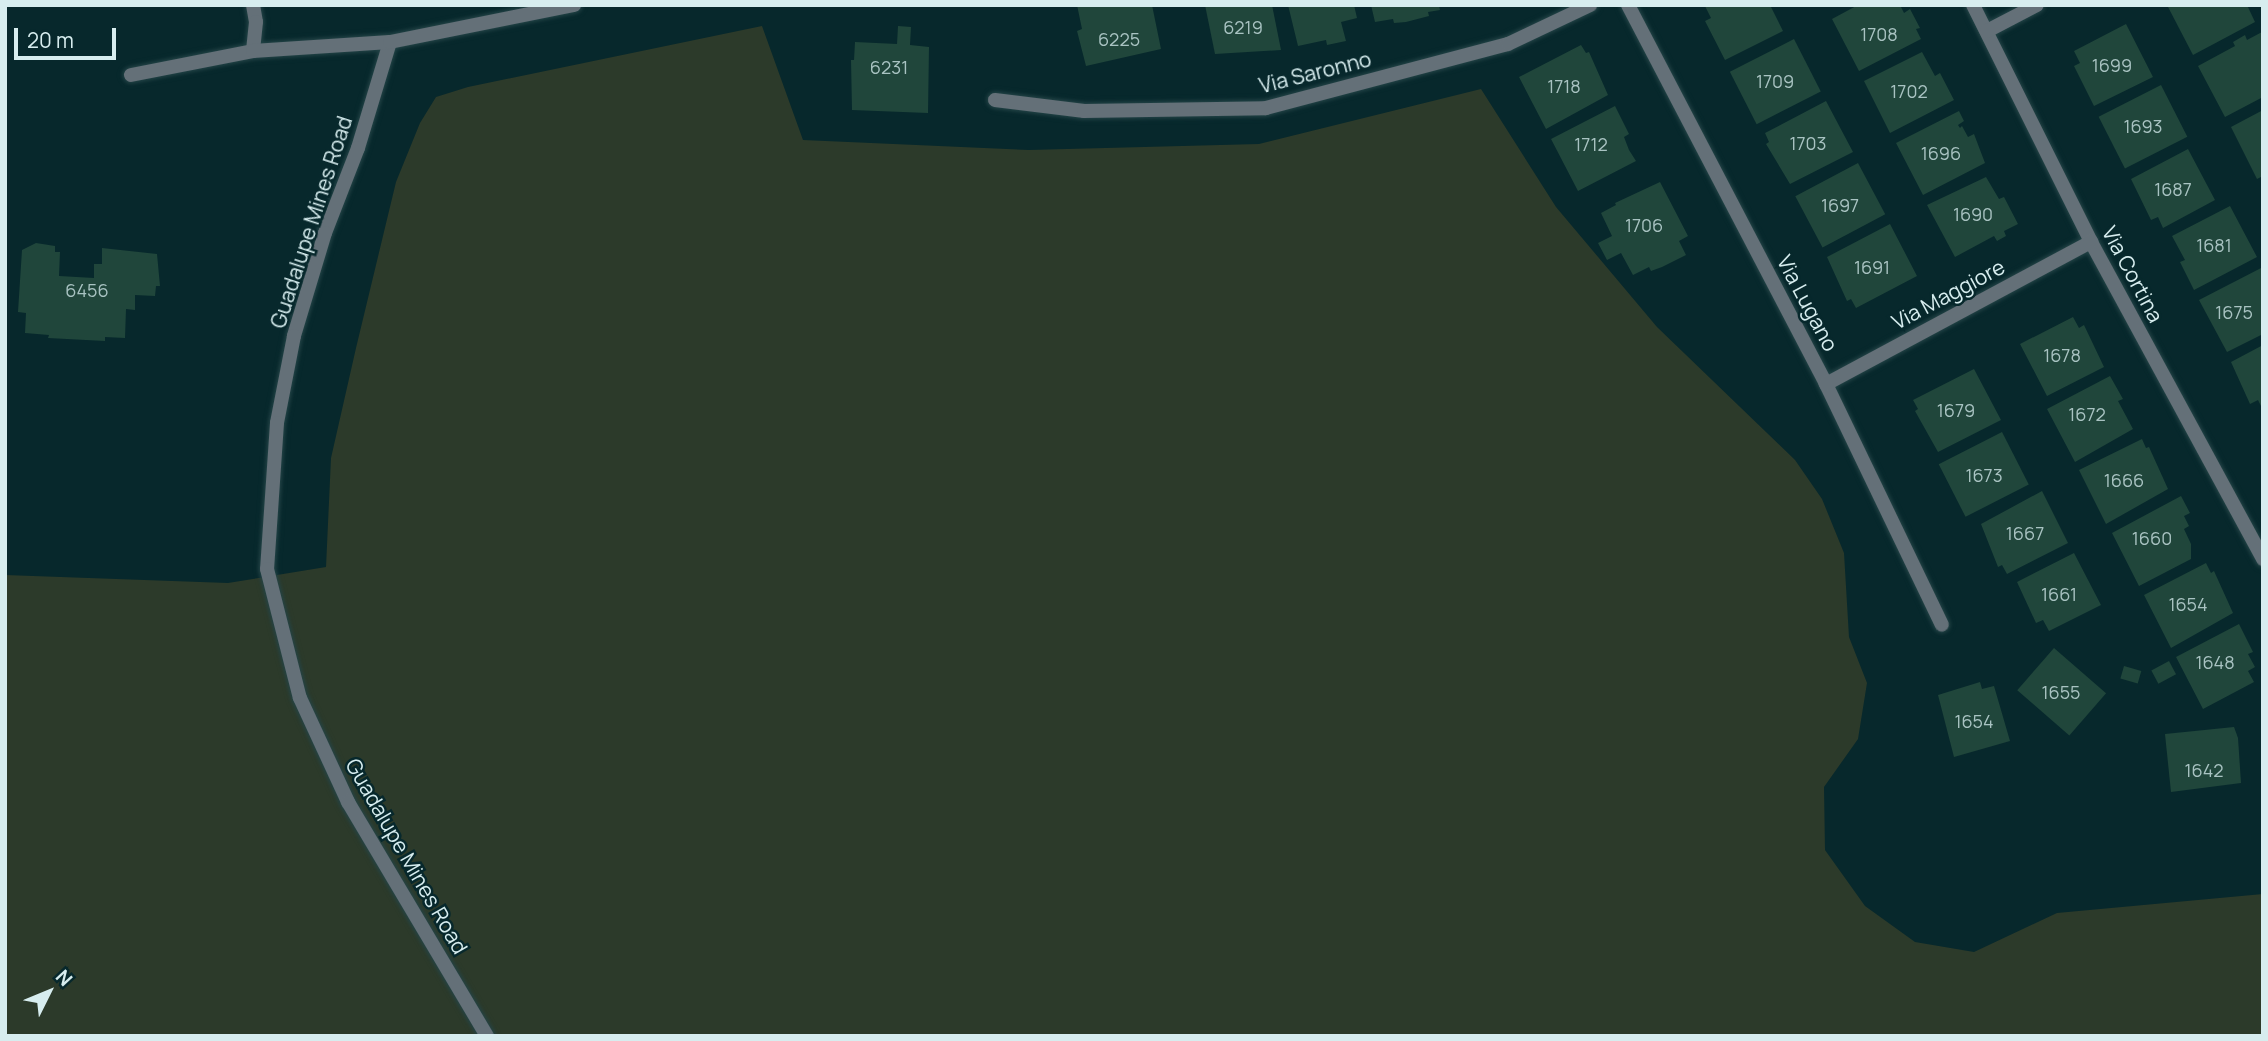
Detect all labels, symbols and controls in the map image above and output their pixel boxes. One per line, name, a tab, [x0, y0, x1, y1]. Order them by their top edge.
scale bar	[18, 14, 119, 58]
house number: 6219	[1223, 16, 1263, 38]
house number: 1708	[1860, 23, 1898, 45]
text: 20 m	[27, 26, 74, 54]
house number: 6225	[1098, 28, 1140, 50]
street label: Via Saronno	[1256, 46, 1374, 98]
house number: 1699	[2092, 54, 2132, 76]
house number: 6231	[870, 56, 908, 78]
house number: 1709	[1756, 70, 1794, 92]
house number: 1718	[1547, 75, 1581, 97]
house number: 1702	[1890, 80, 1928, 102]
street label: Guadalupe Mines Road	[265, 113, 357, 331]
house number: 1693	[2123, 115, 2163, 137]
house number: 1703	[1790, 132, 1826, 154]
house number: 1712	[1574, 133, 1608, 155]
house number: 1696	[1921, 142, 1961, 164]
house number: 1687	[2154, 178, 2192, 200]
house number: 1697	[1821, 194, 1859, 216]
house number: 1690	[1953, 203, 1993, 225]
house number: 1706	[1625, 214, 1663, 236]
street label: Via Cortina	[2097, 222, 2169, 326]
house number: 1681	[2196, 234, 2232, 256]
street label: Via Lugano	[1772, 251, 1844, 355]
street label: Via Maggiore	[1887, 254, 2009, 334]
house number: 1691	[1854, 256, 1890, 278]
house number: 6456	[65, 279, 109, 301]
house number: 1675	[2215, 301, 2253, 323]
house number: 1678	[2043, 344, 2081, 366]
house number: 1679	[1937, 399, 1975, 421]
house number: 1672	[2068, 403, 2106, 425]
house number: 1673	[1965, 464, 2003, 486]
house number: 1666	[2104, 469, 2144, 491]
house number: 1667	[2006, 522, 2044, 544]
house number: 1660	[2132, 527, 2172, 549]
house number: 1661	[2041, 583, 2077, 605]
house number: 1654	[2168, 593, 2208, 615]
house number: 1648	[2195, 651, 2235, 673]
house number: 1655	[2042, 681, 2080, 703]
house number: 1654	[1954, 710, 1994, 732]
street label: Guadalupe Mines Road	[341, 754, 473, 958]
house number: 1642	[2184, 759, 2224, 781]
north arrow	[14, 957, 84, 1027]
text: N	[50, 964, 79, 992]

